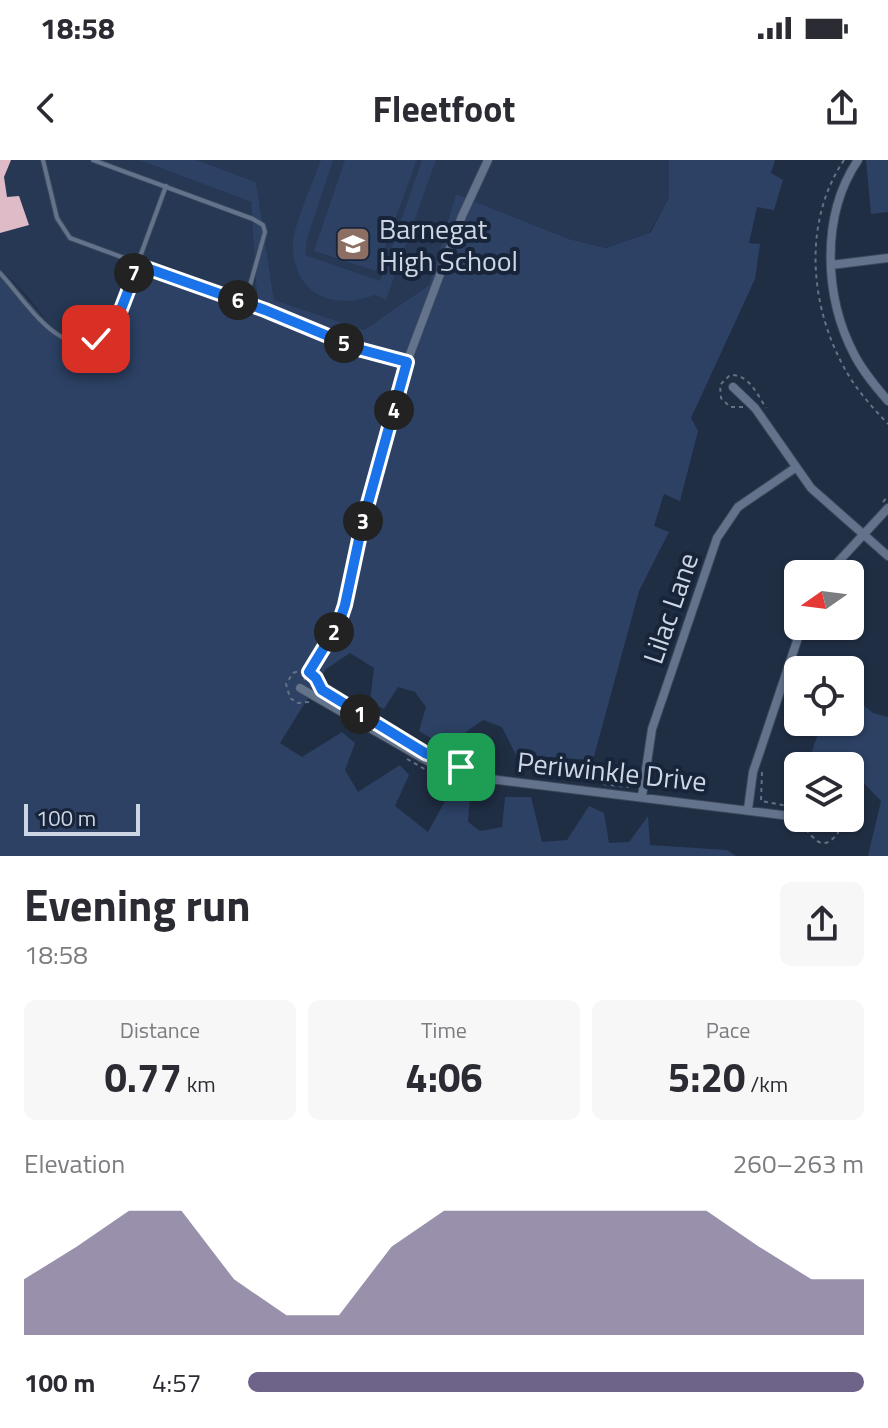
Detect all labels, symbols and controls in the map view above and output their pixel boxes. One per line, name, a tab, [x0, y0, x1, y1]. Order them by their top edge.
text: 18:58	[40, 5, 115, 51]
text: Fleetfoot	[373, 81, 515, 136]
icon: back	[24, 86, 68, 130]
icon: share	[820, 86, 864, 130]
place label: Barnegat High School	[379, 207, 518, 282]
school or university icon: Barnegat High School	[334, 225, 372, 263]
pin: 7	[114, 253, 154, 293]
text: 7	[128, 256, 140, 290]
pin: 6	[218, 280, 258, 320]
text: 6	[232, 283, 244, 317]
pin	[62, 305, 130, 373]
icon: check	[74, 317, 118, 361]
pin: 5	[324, 323, 364, 363]
text: 5	[338, 326, 350, 360]
pin: 4	[374, 390, 414, 430]
text: 4	[388, 393, 400, 427]
pin: 3	[343, 501, 383, 541]
text: 3	[357, 504, 369, 538]
street label: Lilac Lane	[631, 547, 709, 669]
north arrow	[784, 560, 864, 640]
map controls	[784, 560, 864, 832]
pin: 2	[314, 612, 354, 652]
text: 2	[328, 615, 340, 649]
button: locate	[784, 656, 864, 736]
pin: 1	[340, 694, 380, 734]
text: 1	[354, 697, 366, 731]
pin	[427, 733, 495, 801]
street label: Periwinkle Drive	[515, 740, 709, 802]
icon: arrive	[439, 745, 483, 789]
button: layers	[784, 752, 864, 832]
scale bar	[24, 800, 140, 836]
text: 100 m	[36, 801, 96, 835]
text: Evening run	[24, 871, 251, 938]
button: share	[780, 882, 864, 966]
text: 18:58	[24, 935, 88, 974]
text: Distance	[120, 1013, 200, 1047]
text: Time	[421, 1013, 467, 1047]
text: Pace	[706, 1013, 750, 1047]
text: 0.77	[104, 1047, 182, 1108]
text: 4:06	[405, 1047, 483, 1108]
text: 5:20	[668, 1047, 745, 1108]
text: km	[182, 1067, 216, 1101]
text: /km	[745, 1067, 788, 1101]
text: Elevation	[24, 1144, 125, 1183]
text: 260–263 m	[733, 1144, 864, 1183]
text: 100 m	[24, 1363, 95, 1402]
text: 4:57	[152, 1363, 201, 1402]

